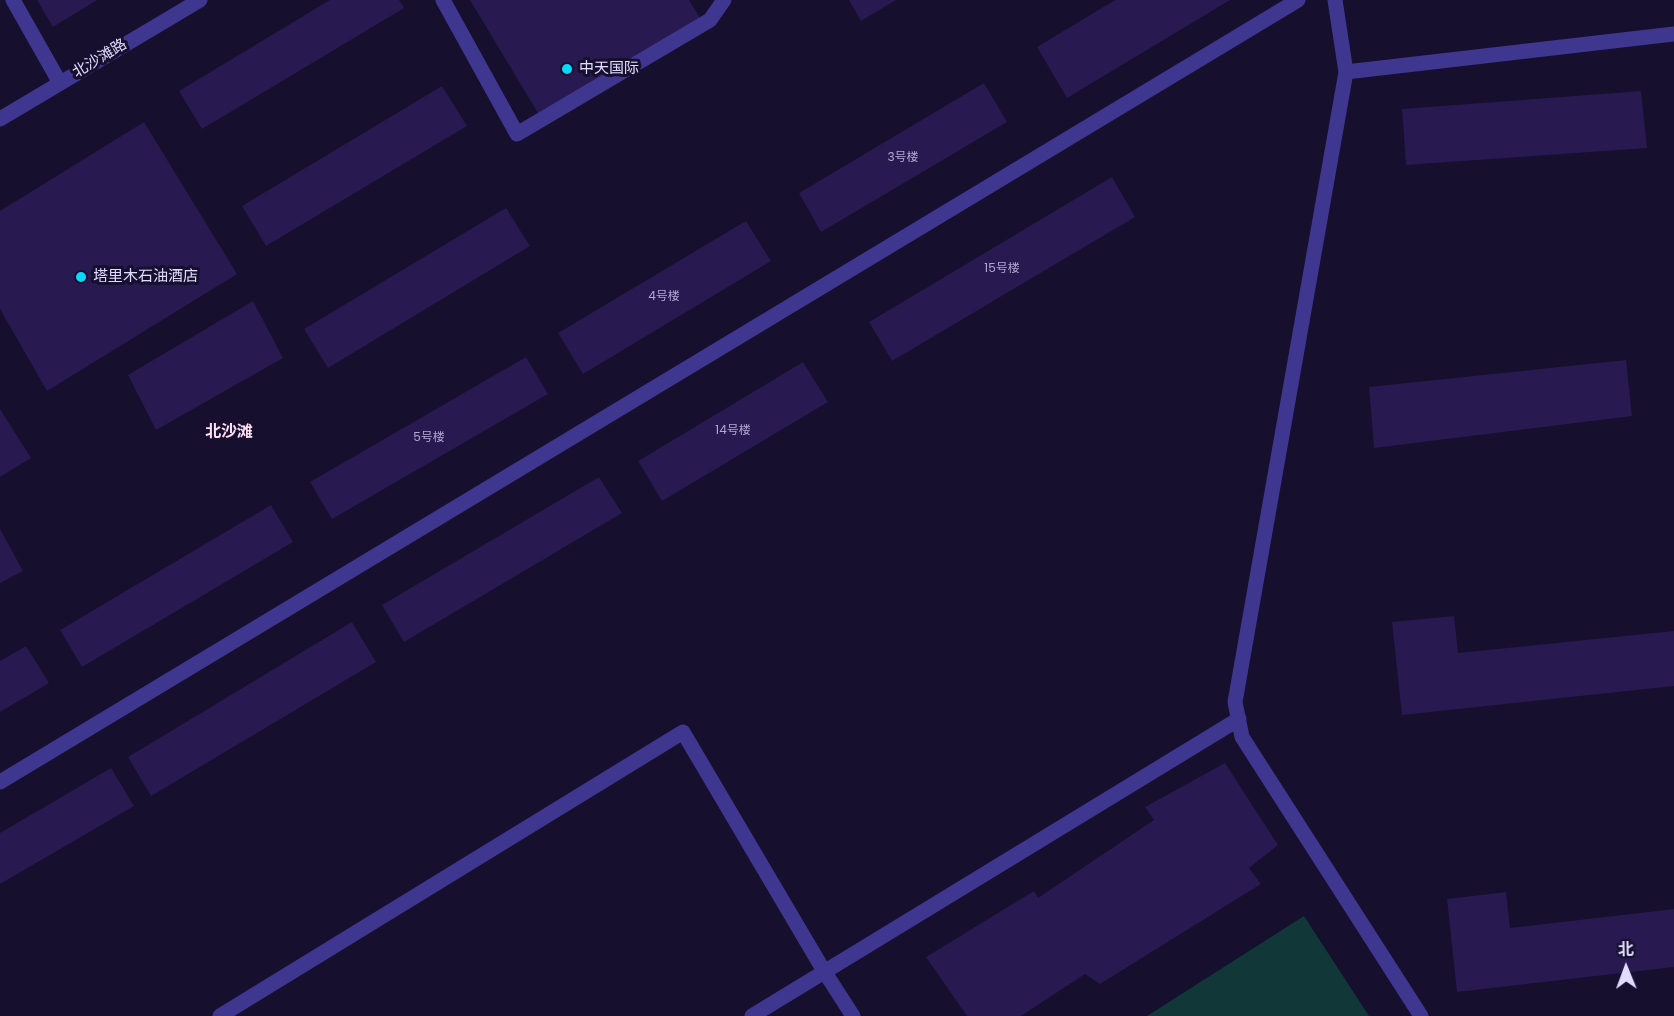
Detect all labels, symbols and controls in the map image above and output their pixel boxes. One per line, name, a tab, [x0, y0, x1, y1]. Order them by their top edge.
street label: 北沙滩路	[70, 36, 130, 82]
place label: 中天国际	[579, 60, 639, 78]
marker: 中天国际	[560, 62, 574, 76]
house number: 3号楼	[887, 151, 919, 165]
house number: 15号楼	[984, 262, 1020, 276]
place label: 塔里木石油酒店	[93, 268, 198, 286]
marker: 塔里木石油酒店	[74, 270, 88, 284]
house number: 4号楼	[648, 290, 680, 304]
district label: 北沙滩	[205, 423, 253, 443]
house number: 14号楼	[715, 424, 751, 438]
house number: 5号楼	[413, 431, 445, 445]
north arrow	[1596, 938, 1656, 998]
text: 北	[1617, 938, 1634, 961]

